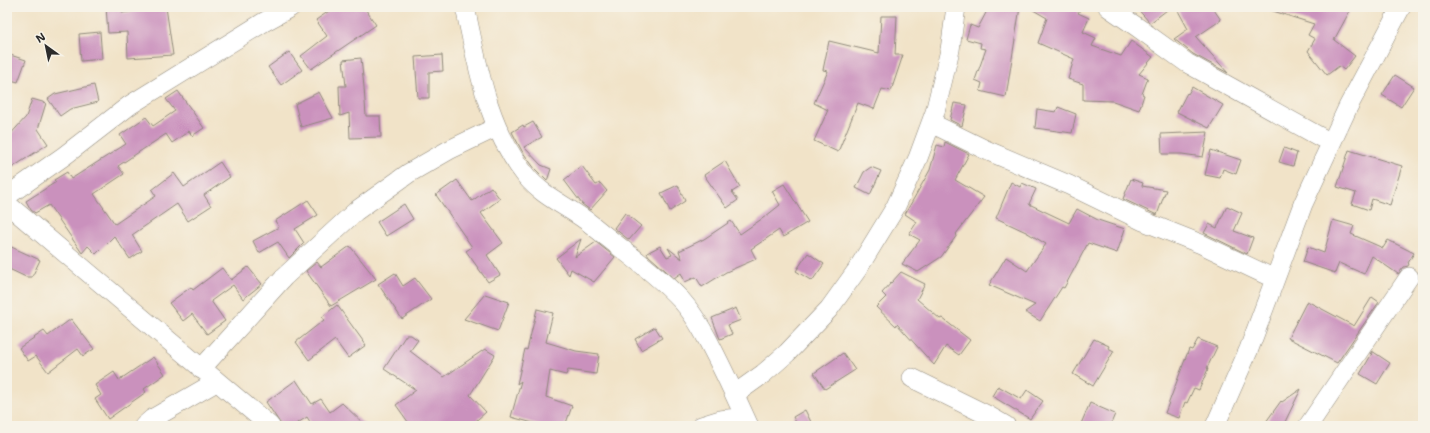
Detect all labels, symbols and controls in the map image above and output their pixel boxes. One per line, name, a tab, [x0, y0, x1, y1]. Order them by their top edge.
north arrow	[26, 26, 66, 66]
text: N	[33, 29, 49, 47]

